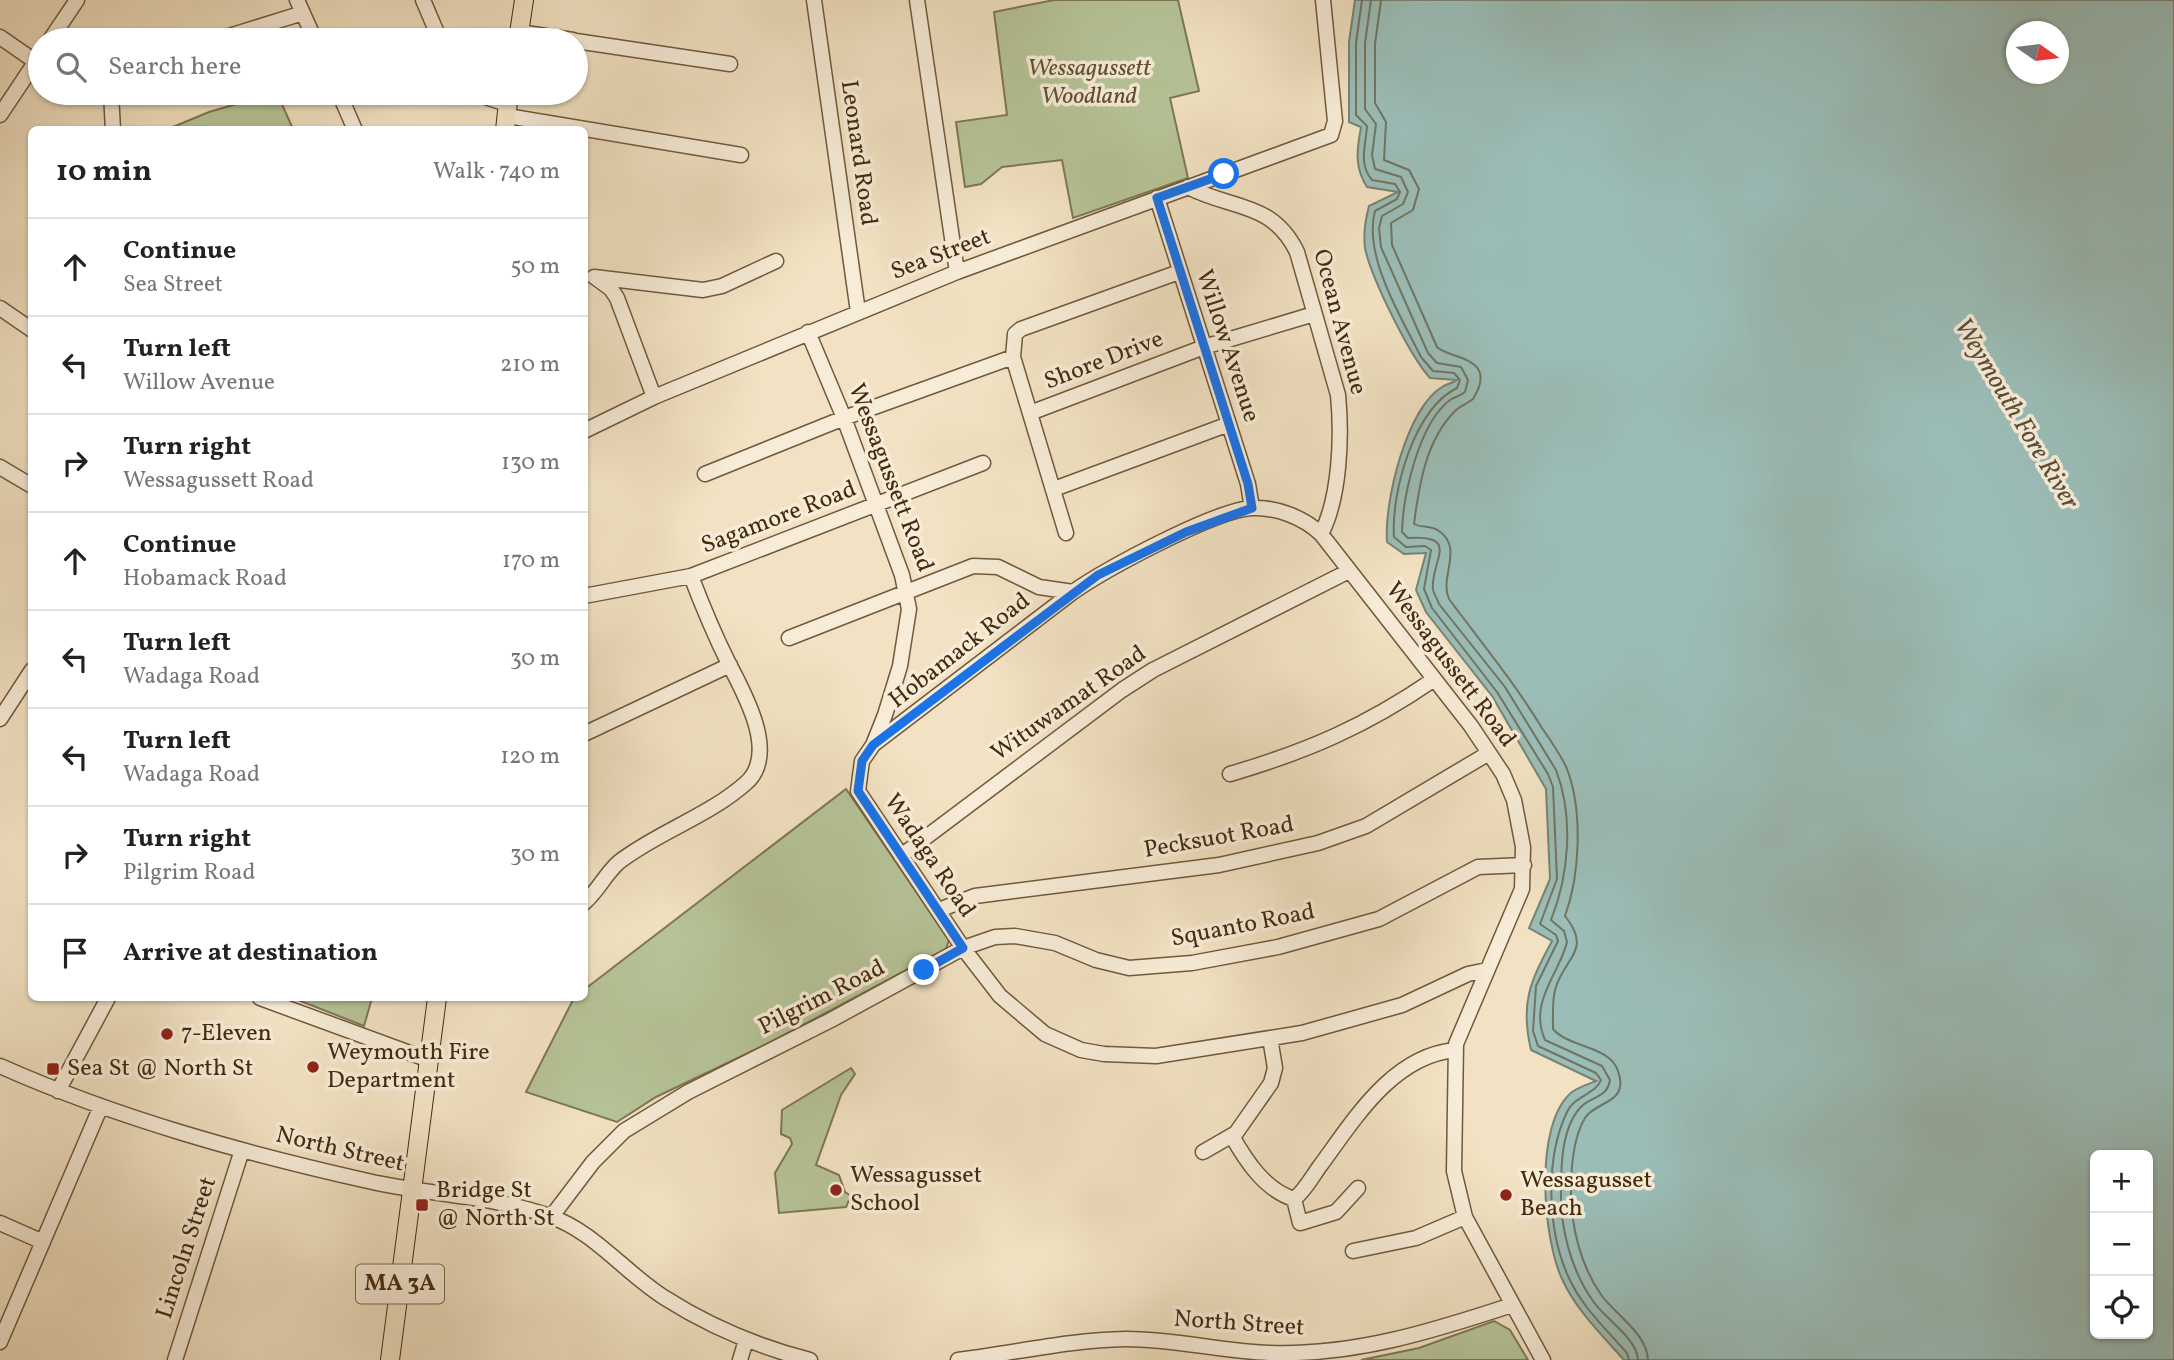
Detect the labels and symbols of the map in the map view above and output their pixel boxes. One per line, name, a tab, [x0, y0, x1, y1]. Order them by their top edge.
north arrow	[2006, 21, 2069, 84]
park label: Wessagussett Woodland	[1027, 52, 1152, 114]
street label: Leonard Road	[831, 78, 885, 228]
route start	[1208, 158, 1239, 189]
street label: Sea Street	[886, 220, 996, 290]
street label: Ocean Avenue	[1303, 246, 1375, 398]
street label: Willow Avenue	[1186, 265, 1268, 427]
water label: Weymouth Fore River	[1945, 311, 2088, 517]
street label: Shore Drive	[1039, 323, 1169, 399]
street label: Wessagussett Road	[838, 379, 942, 577]
street label: Sagamore Road	[696, 473, 862, 563]
street label: Wessagussett Road	[1376, 575, 1524, 755]
street label: Hobamack Road	[882, 585, 1038, 717]
street label: Wituwamat Road	[984, 638, 1154, 770]
street label: Wadaga Road	[875, 787, 983, 925]
street label: Pecksuot Road	[1141, 808, 1297, 868]
street label: Squanto Road	[1168, 895, 1318, 957]
street label: Pilgrim Road	[753, 951, 891, 1045]
route end	[908, 954, 939, 985]
place label: 7-Eleven	[181, 1017, 272, 1051]
marker: 7-Eleven	[159, 1026, 175, 1042]
place label: Weymouth Fire Department	[327, 1036, 490, 1098]
place label: Sea St @ North St	[67, 1052, 253, 1086]
marker: Weymouth Fire Department	[305, 1059, 321, 1075]
marker: Sea St @ North St	[45, 1061, 61, 1077]
street label: North Street	[272, 1119, 408, 1181]
place label: Wessagusset School	[850, 1159, 982, 1221]
place label: Wessagusset Beach	[1520, 1164, 1652, 1226]
street label: Lincoln Street	[148, 1173, 226, 1323]
place label: Bridge St @ North St	[436, 1174, 555, 1236]
marker: Wessagusset School	[828, 1182, 844, 1198]
marker: Wessagusset Beach	[1498, 1187, 1514, 1203]
marker: Bridge St @ North St	[414, 1197, 430, 1213]
road number: MA 3A	[356, 1264, 444, 1303]
street label: North Street	[1172, 1302, 1306, 1346]

